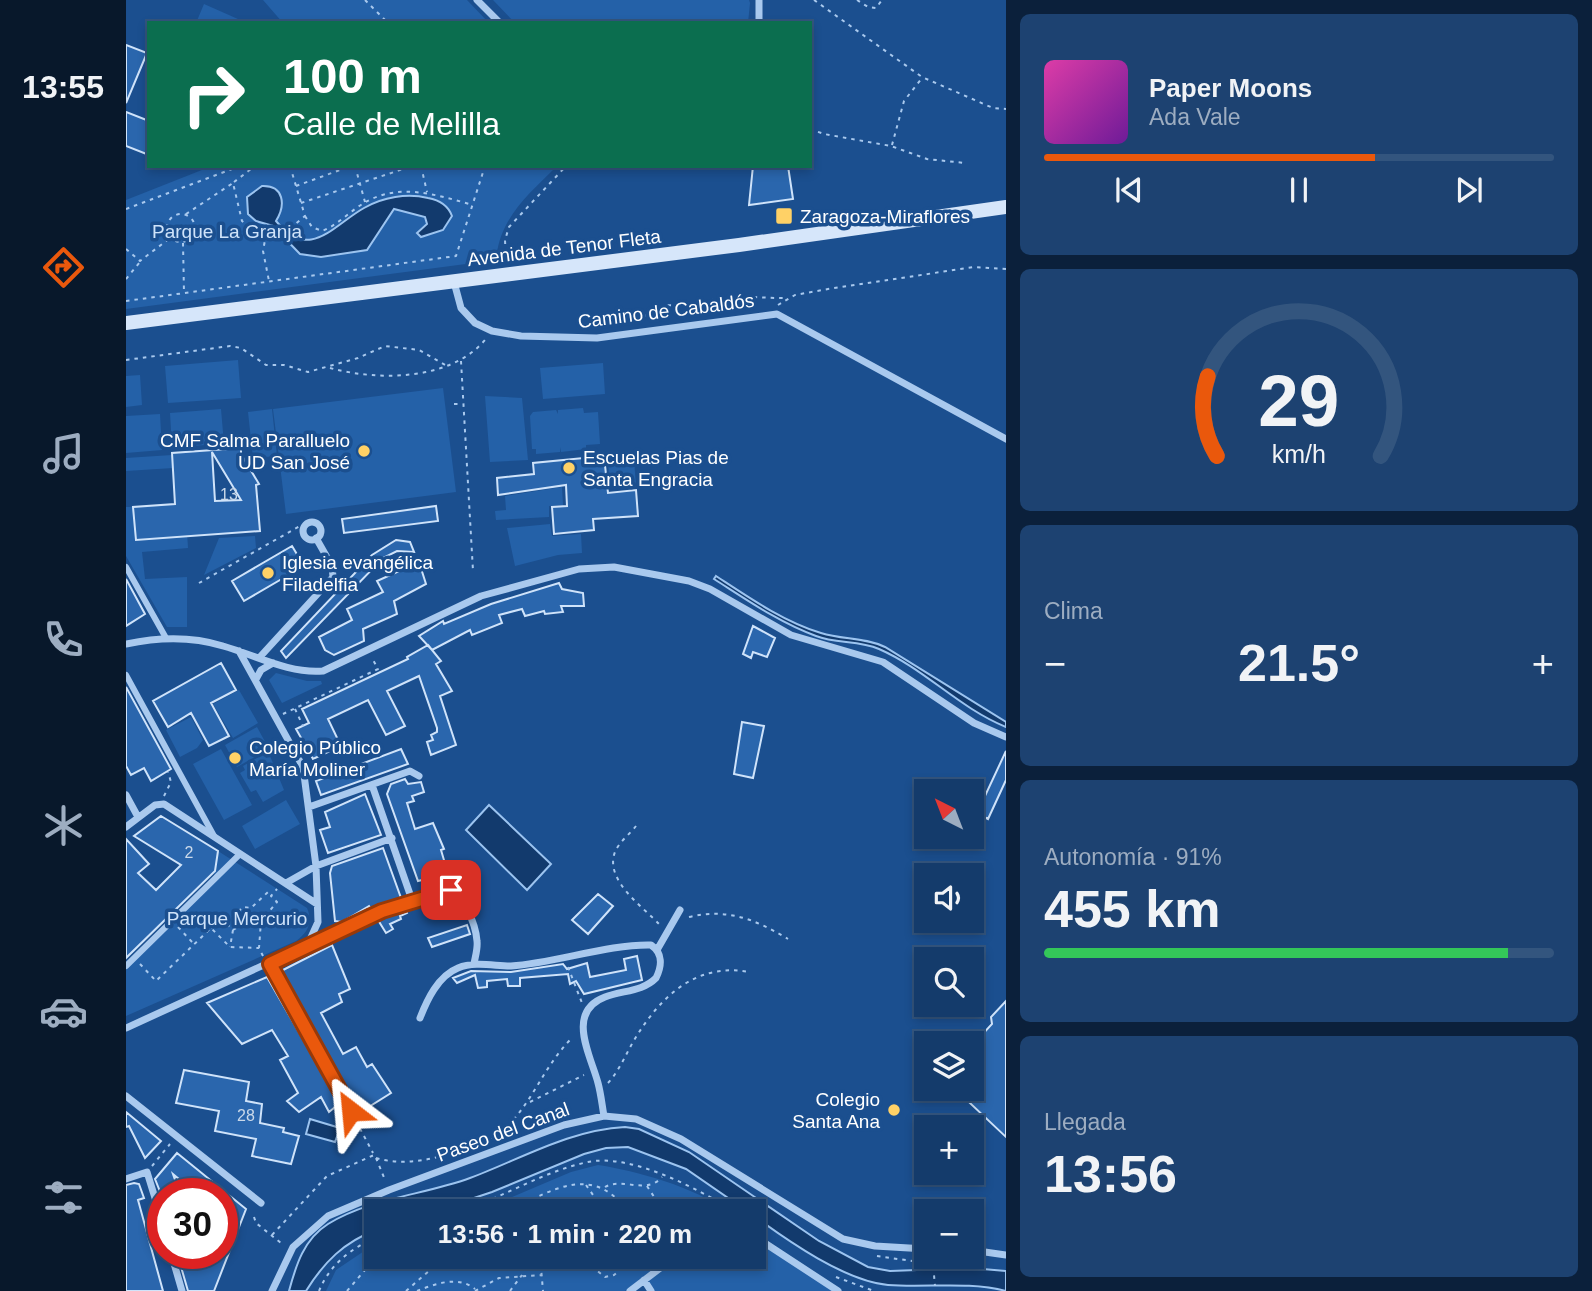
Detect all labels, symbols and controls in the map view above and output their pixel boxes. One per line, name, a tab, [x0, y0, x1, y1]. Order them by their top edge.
icon: right	[168, 49, 259, 140]
text: 100 m	[283, 49, 422, 103]
text: 13:55	[22, 69, 104, 105]
text: Paper Moons	[1149, 73, 1312, 103]
text: Ada Vale	[1149, 104, 1241, 130]
text: Calle de Melilla	[283, 106, 500, 142]
icon: previous	[1110, 171, 1148, 209]
icon: pause	[1280, 171, 1318, 209]
icon: next	[1450, 171, 1488, 209]
marker: Zaragoza-Miraflores	[774, 206, 794, 226]
place label: Zaragoza-Miraflores	[800, 206, 970, 227]
park label: Parque La Granja	[152, 221, 302, 242]
street label: Avenida de Tenor Fleta	[466, 226, 662, 270]
icon: directions	[39, 243, 88, 292]
street label: Camino de Cabaldós	[577, 290, 755, 332]
text: 29	[1259, 361, 1339, 442]
icon: music	[39, 429, 88, 478]
place label: CMF Salma Paralluelo UD San José	[160, 430, 350, 473]
text: km/h	[1272, 440, 1326, 468]
marker: CMF Salma Paralluelo UD San José	[356, 443, 372, 459]
place label: Escuelas Pias de Santa Engracia	[583, 447, 729, 490]
marker: Escuelas Pias de Santa Engracia	[561, 460, 577, 476]
house number: 13	[220, 486, 238, 503]
place label: Iglesia evangélica Filadelfia	[282, 552, 433, 595]
marker: Iglesia evangélica Filadelfia	[260, 565, 276, 581]
text: Clima	[1044, 598, 1103, 624]
icon: phone	[39, 615, 88, 664]
text: 21.5°	[1238, 634, 1360, 692]
text: −	[1044, 643, 1066, 685]
text: +	[1532, 643, 1554, 685]
place label: Colegio Público María Moliner	[249, 737, 381, 780]
marker: Colegio Público María Moliner	[227, 750, 243, 766]
north arrow	[914, 779, 984, 849]
map controls	[914, 779, 984, 1269]
icon: climate	[39, 801, 88, 850]
house number: 2	[185, 844, 194, 861]
text: Autonomía · 91%	[1044, 844, 1222, 870]
pin	[421, 860, 481, 920]
button: sound	[914, 863, 984, 933]
icon: arrive	[432, 871, 470, 909]
text: 455 km	[1044, 880, 1220, 938]
park label: Parque Mercurio	[167, 908, 307, 929]
button: search	[914, 947, 984, 1017]
icon: car	[39, 987, 88, 1036]
button: layers	[914, 1031, 984, 1101]
position arrow	[314, 1074, 388, 1148]
place label: Colegio Santa Ana	[792, 1089, 880, 1132]
street label: Paseo del Canal	[434, 1098, 572, 1166]
marker: Colegio Santa Ana	[886, 1102, 902, 1118]
house number: 28	[237, 1107, 255, 1124]
text: Llegada	[1044, 1109, 1126, 1135]
button: +	[914, 1115, 984, 1185]
text: 13:56	[1044, 1145, 1177, 1203]
icon: filters	[39, 1173, 88, 1222]
speed limit sign: 30	[147, 1178, 238, 1269]
button: −	[914, 1199, 984, 1269]
text: 13:56 · 1 min · 220 m	[438, 1219, 692, 1249]

